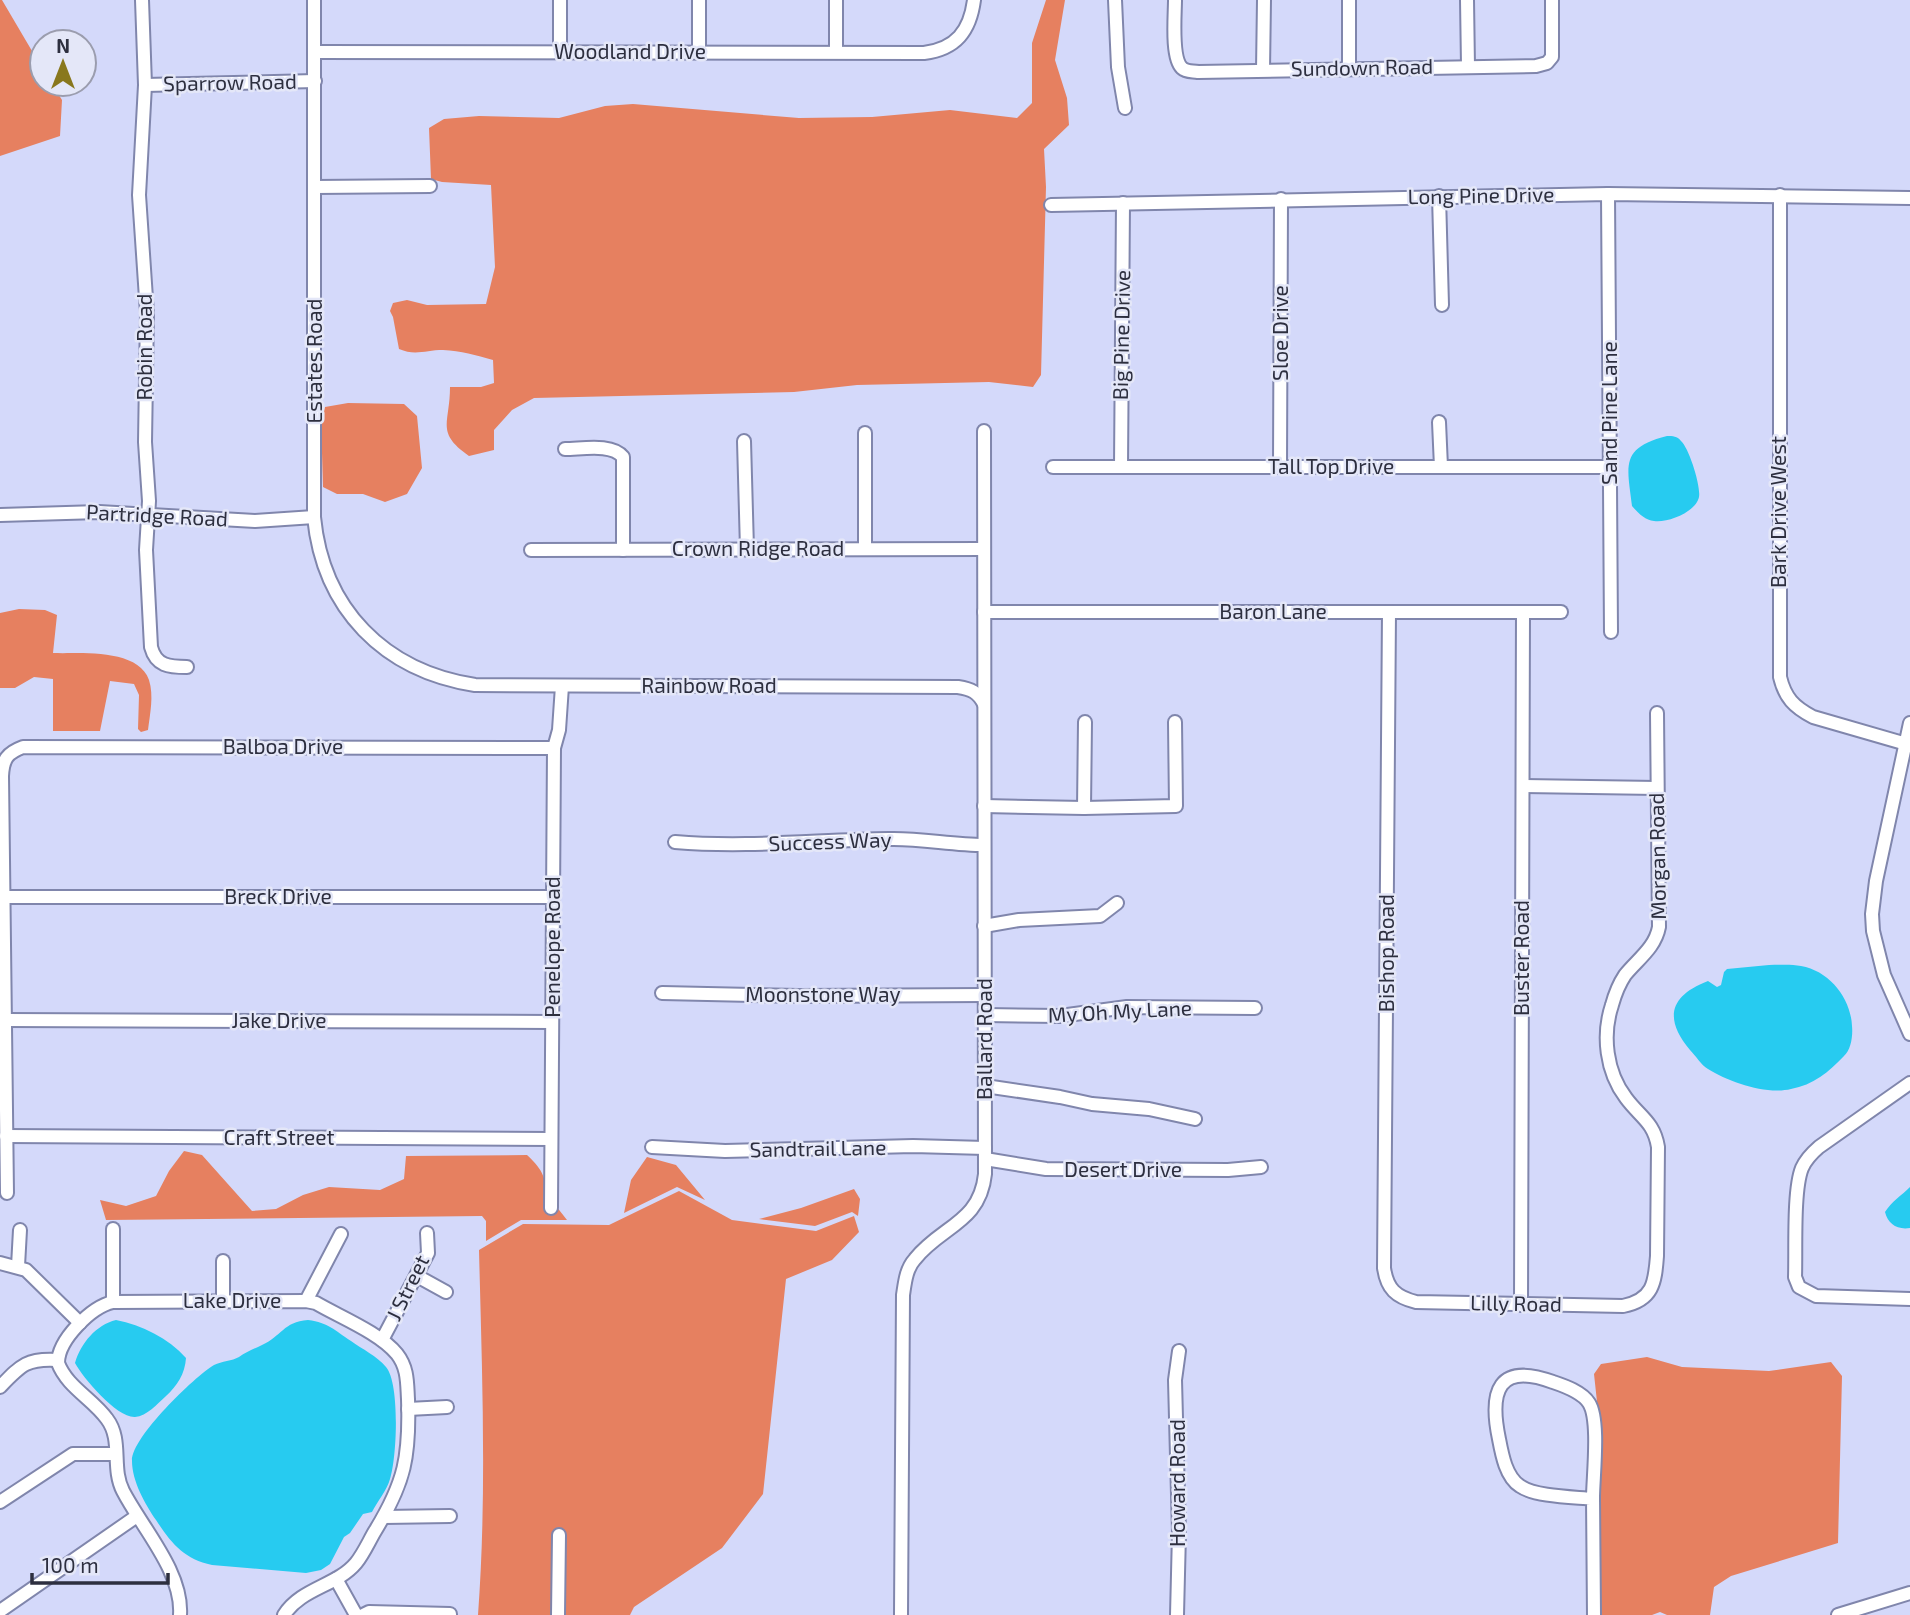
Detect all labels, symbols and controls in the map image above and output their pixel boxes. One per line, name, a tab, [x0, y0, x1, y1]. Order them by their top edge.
north arrow	[28, 28, 98, 98]
text: N	[56, 34, 70, 57]
street label: Woodland Drive	[554, 38, 706, 63]
street label: Sundown Road	[1291, 53, 1433, 80]
street label: Sparrow Road	[163, 68, 297, 95]
street label: Long Pine Drive	[1407, 181, 1555, 208]
street label: Big Pine Drive	[1107, 270, 1134, 400]
street label: Sloe Drive	[1267, 285, 1292, 381]
street label: Robin Road	[131, 293, 156, 401]
street label: Estates Road	[301, 299, 326, 423]
street label: Sand Pine Lane	[1596, 341, 1621, 485]
street label: Bark Drive West	[1765, 436, 1790, 588]
street label: Tall Top Drive	[1268, 453, 1394, 478]
street label: Partridge Road	[86, 498, 229, 531]
street label: Crown Ridge Road	[672, 535, 844, 560]
street label: Baron Lane	[1219, 598, 1327, 623]
street label: Rainbow Road	[641, 672, 777, 697]
street label: Balboa Drive	[223, 733, 343, 758]
street label: Morgan Road	[1643, 792, 1670, 920]
street label: Success Way	[768, 826, 892, 855]
street label: Penelope Road	[539, 876, 564, 1018]
street label: Breck Drive	[224, 883, 332, 908]
street label: Bishop Road	[1373, 894, 1398, 1012]
street label: Buster Road	[1508, 900, 1533, 1016]
street label: Ballard Road	[971, 978, 996, 1100]
street label: Moonstone Way	[745, 981, 901, 1006]
street label: My Oh My Lane	[1047, 994, 1193, 1027]
street label: Jake Drive	[232, 1007, 326, 1032]
street label: Craft Street	[224, 1124, 334, 1149]
street label: Sandtrail Lane	[749, 1134, 887, 1161]
street label: Desert Drive	[1064, 1156, 1182, 1181]
street label: J Street	[380, 1250, 433, 1324]
street label: Lake Drive	[183, 1287, 281, 1312]
street label: Lilly Road	[1470, 1289, 1562, 1316]
street label: Howard Road	[1164, 1419, 1189, 1547]
scale bar	[32, 1542, 168, 1586]
text: 100 m	[42, 1552, 99, 1577]

